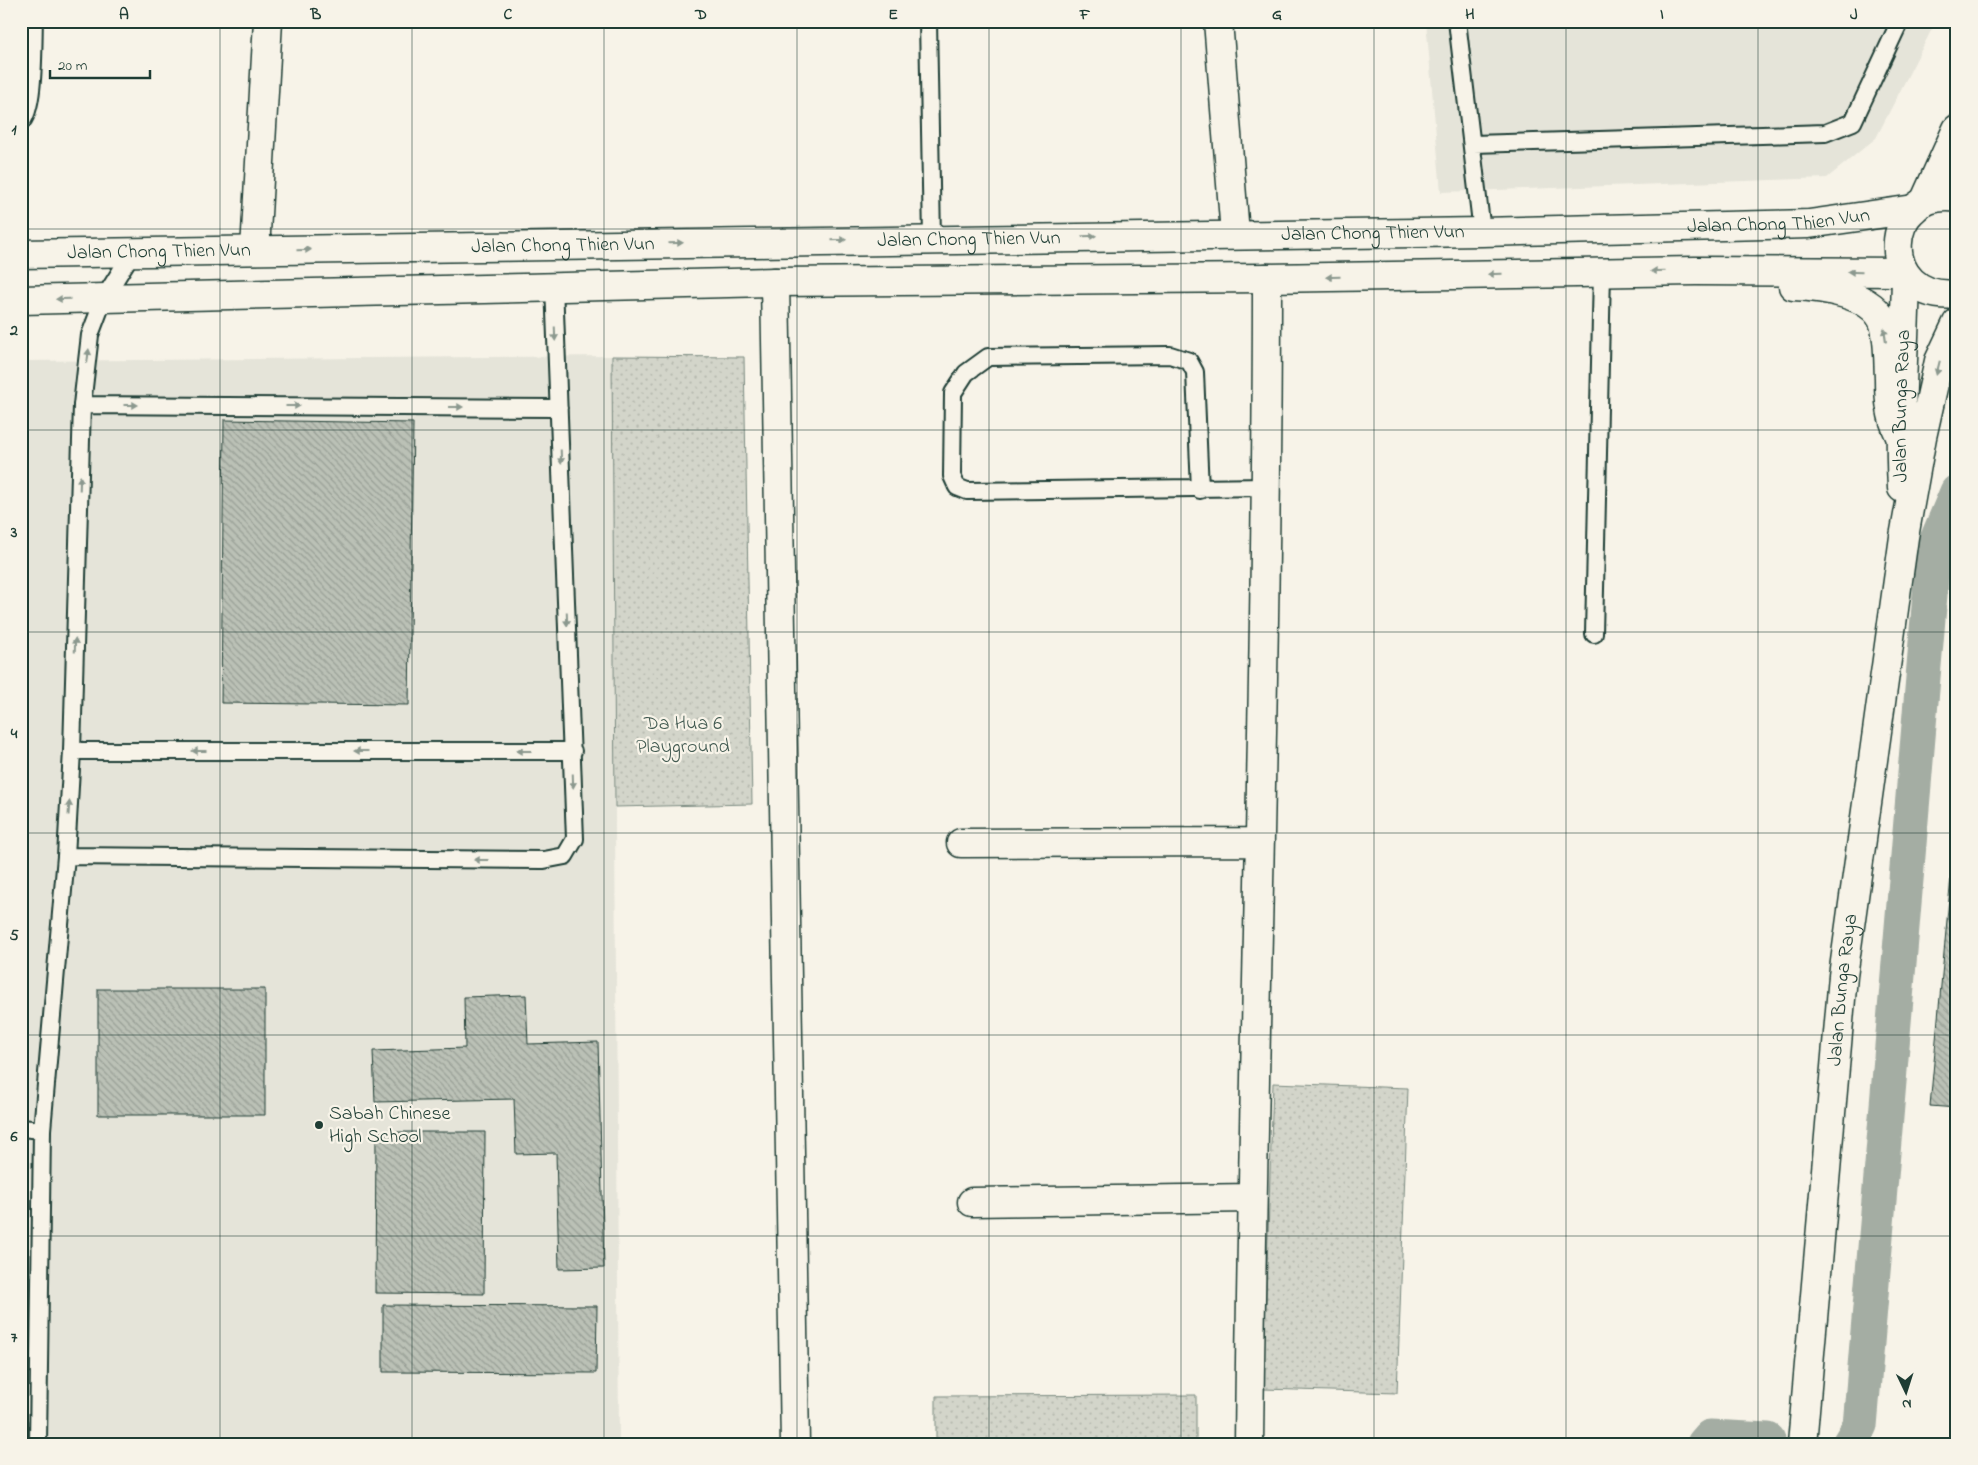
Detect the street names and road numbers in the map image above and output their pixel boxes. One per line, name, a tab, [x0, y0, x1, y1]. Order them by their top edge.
street label: Jalan Chong Thien Vun	[1687, 201, 1872, 241]
street label: Jalan Chong Thien Vun	[1281, 218, 1465, 250]
street label: Jalan Chong Thien Vun	[877, 224, 1061, 256]
street label: Jalan Chong Thien Vun	[471, 230, 655, 262]
street label: Jalan Chong Thien Vun	[67, 236, 251, 268]
street label: Jalan Bunga Raya	[1886, 329, 1919, 483]
street label: Jalan Bunga Raya	[1821, 912, 1866, 1067]

